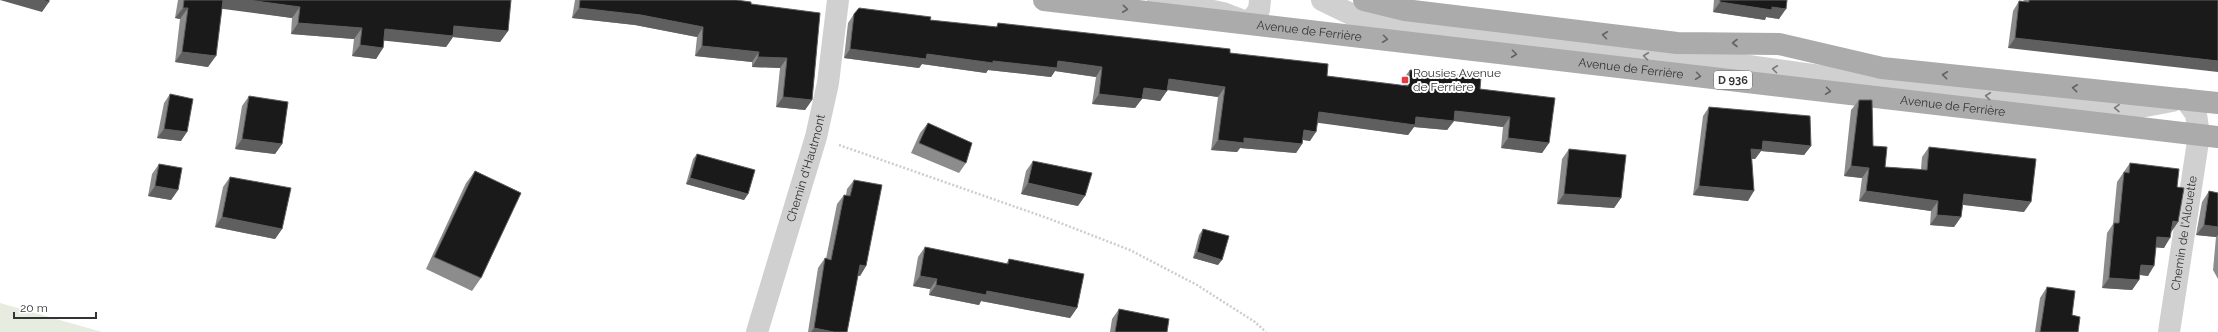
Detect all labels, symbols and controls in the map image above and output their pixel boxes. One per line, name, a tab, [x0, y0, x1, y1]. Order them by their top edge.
one-way arrow	[1122, 4, 1128, 13]
street label: Avenue de Ferrière	[1256, 18, 1363, 44]
one-way arrow	[1602, 30, 1608, 39]
one-way arrow	[1382, 35, 1388, 44]
one-way arrow	[1732, 39, 1738, 47]
one-way arrow	[1511, 50, 1517, 59]
one-way arrow	[1643, 52, 1649, 61]
street label: Avenue de Ferrière	[1578, 55, 1684, 82]
one-way arrow	[1772, 65, 1778, 74]
place label: Rousies Avenue de Ferrière	[1413, 66, 1501, 94]
one-way arrow	[1942, 70, 1949, 79]
one-way arrow	[1695, 71, 1701, 80]
road number: D 936	[1714, 71, 1752, 89]
marker: Rousies Avenue de Ferrière	[1400, 75, 1410, 85]
one-way arrow	[2072, 83, 2078, 92]
one-way arrow	[1824, 86, 1831, 95]
one-way arrow	[1985, 91, 1991, 100]
street label: Avenue de Ferrière	[1900, 93, 2006, 119]
one-way arrow	[2114, 104, 2120, 112]
street label: Chemin d'Hautmont	[784, 113, 828, 224]
street label: Chemin de l'Alouette	[2168, 175, 2200, 292]
scale bar	[14, 294, 96, 320]
text: 20 m	[20, 301, 48, 315]

